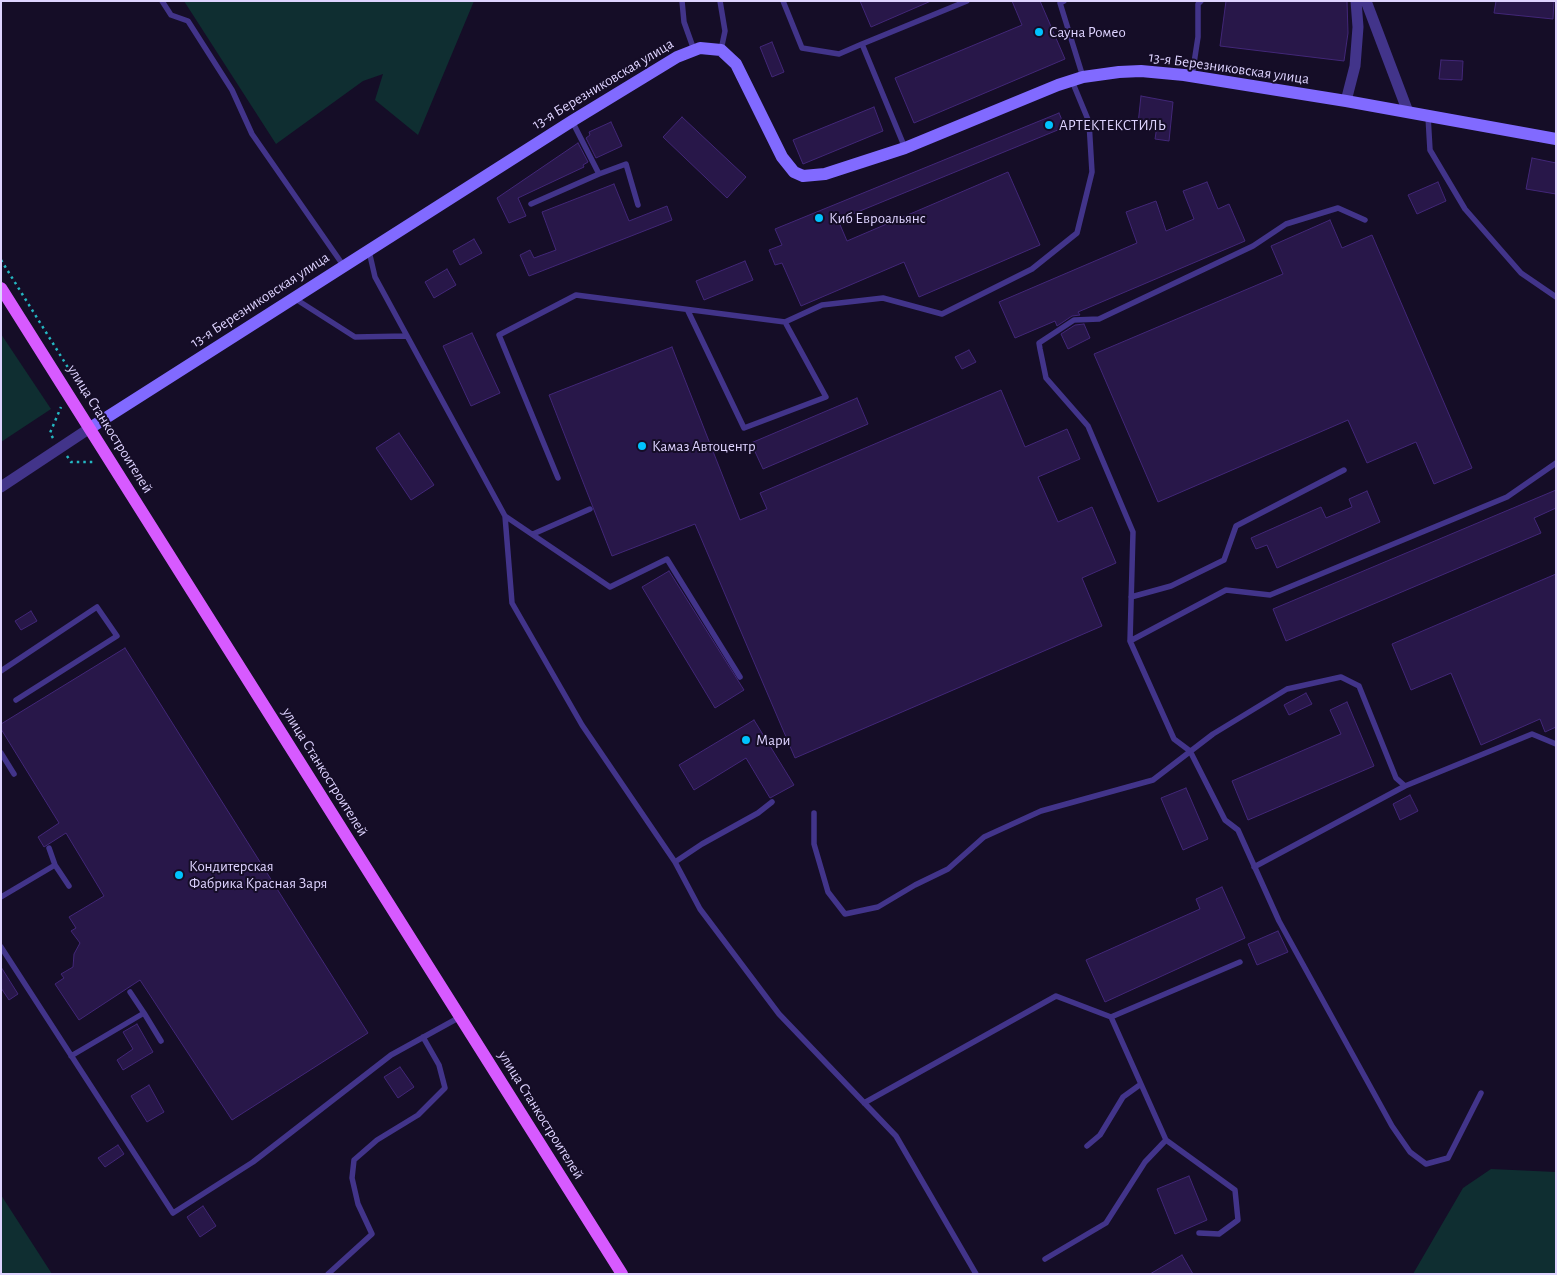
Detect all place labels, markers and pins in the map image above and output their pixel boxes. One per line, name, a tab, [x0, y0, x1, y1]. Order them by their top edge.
place label: Сауна Ромео	[1049, 23, 1126, 41]
marker: Сауна Ромео	[1033, 26, 1045, 38]
place label: АРТЕКТЕКСТИЛЬ	[1059, 116, 1166, 134]
marker: АРТЕКТЕКСТИЛЬ	[1043, 119, 1055, 131]
place label: Киб Евроальянс	[829, 209, 926, 227]
marker: Киб Евроальянс	[813, 212, 825, 224]
place label: Камаз Автоцентр	[652, 437, 756, 455]
marker: Камаз Автоцентр	[636, 440, 648, 452]
place label: Мари	[756, 731, 790, 749]
marker: Мари	[740, 734, 752, 746]
place label: Кондитерская Фабрика Красная Заря	[189, 857, 327, 892]
marker: Кондитерская Фабрика Красная Заря	[173, 869, 185, 881]

